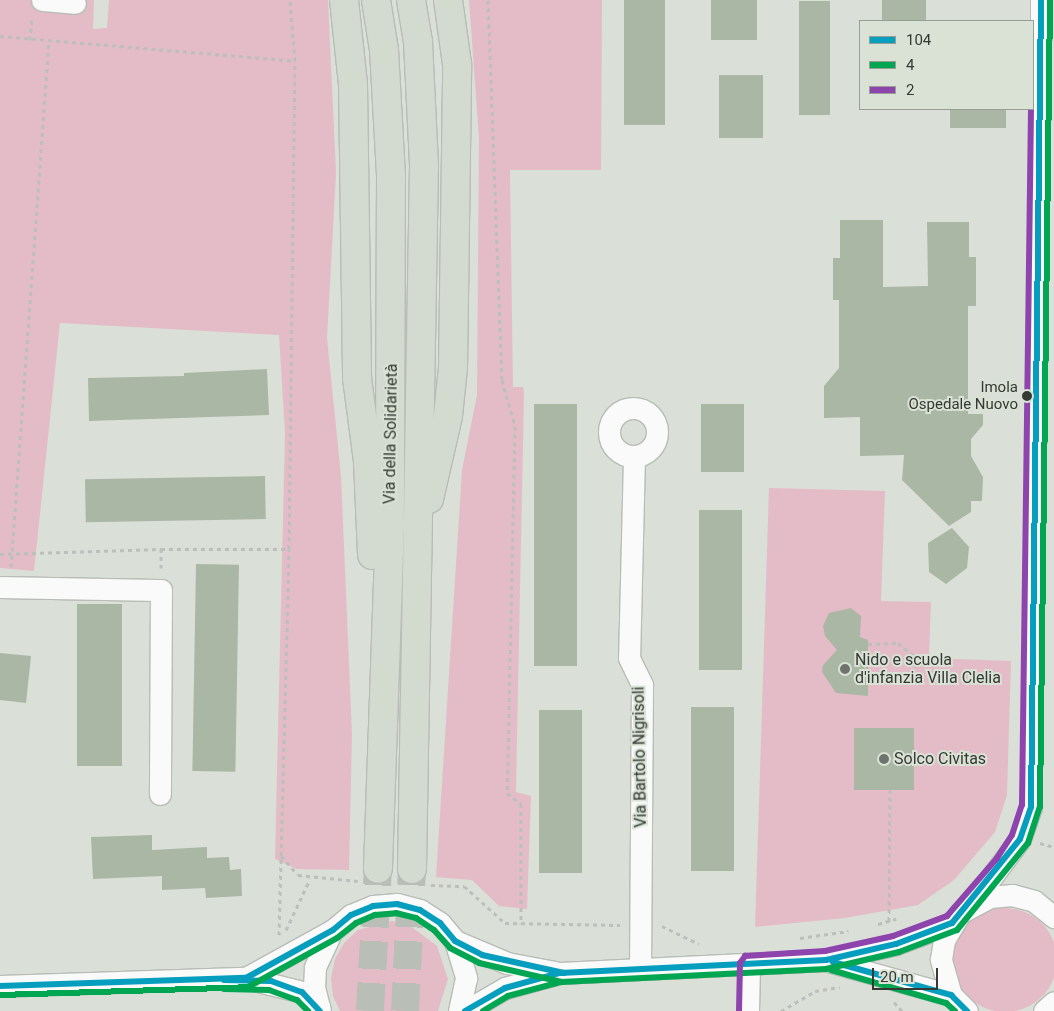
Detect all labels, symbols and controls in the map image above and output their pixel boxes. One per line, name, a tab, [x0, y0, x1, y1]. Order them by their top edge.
legend	[859, 20, 1034, 110]
text: 104	[906, 31, 931, 49]
text: 4	[906, 56, 914, 74]
text: 2	[906, 81, 914, 99]
street label: Via della Solidarietà	[380, 364, 402, 504]
place label: Imola Ospedale Nuovo	[908, 378, 1018, 413]
marker: Imola Ospedale Nuovo	[1022, 391, 1032, 401]
place label: Nido e scuola d'infanzia Villa Clelia	[855, 650, 1001, 688]
marker: Nido e scuola d'infanzia Villa Clelia	[839, 663, 851, 675]
street label: Via Bartolo Nigrisoli	[629, 686, 651, 828]
place label: Solco Civitas	[894, 749, 986, 769]
marker: Solco Civitas	[878, 753, 890, 765]
scale bar	[874, 958, 940, 990]
text: 20 m	[880, 968, 914, 986]

